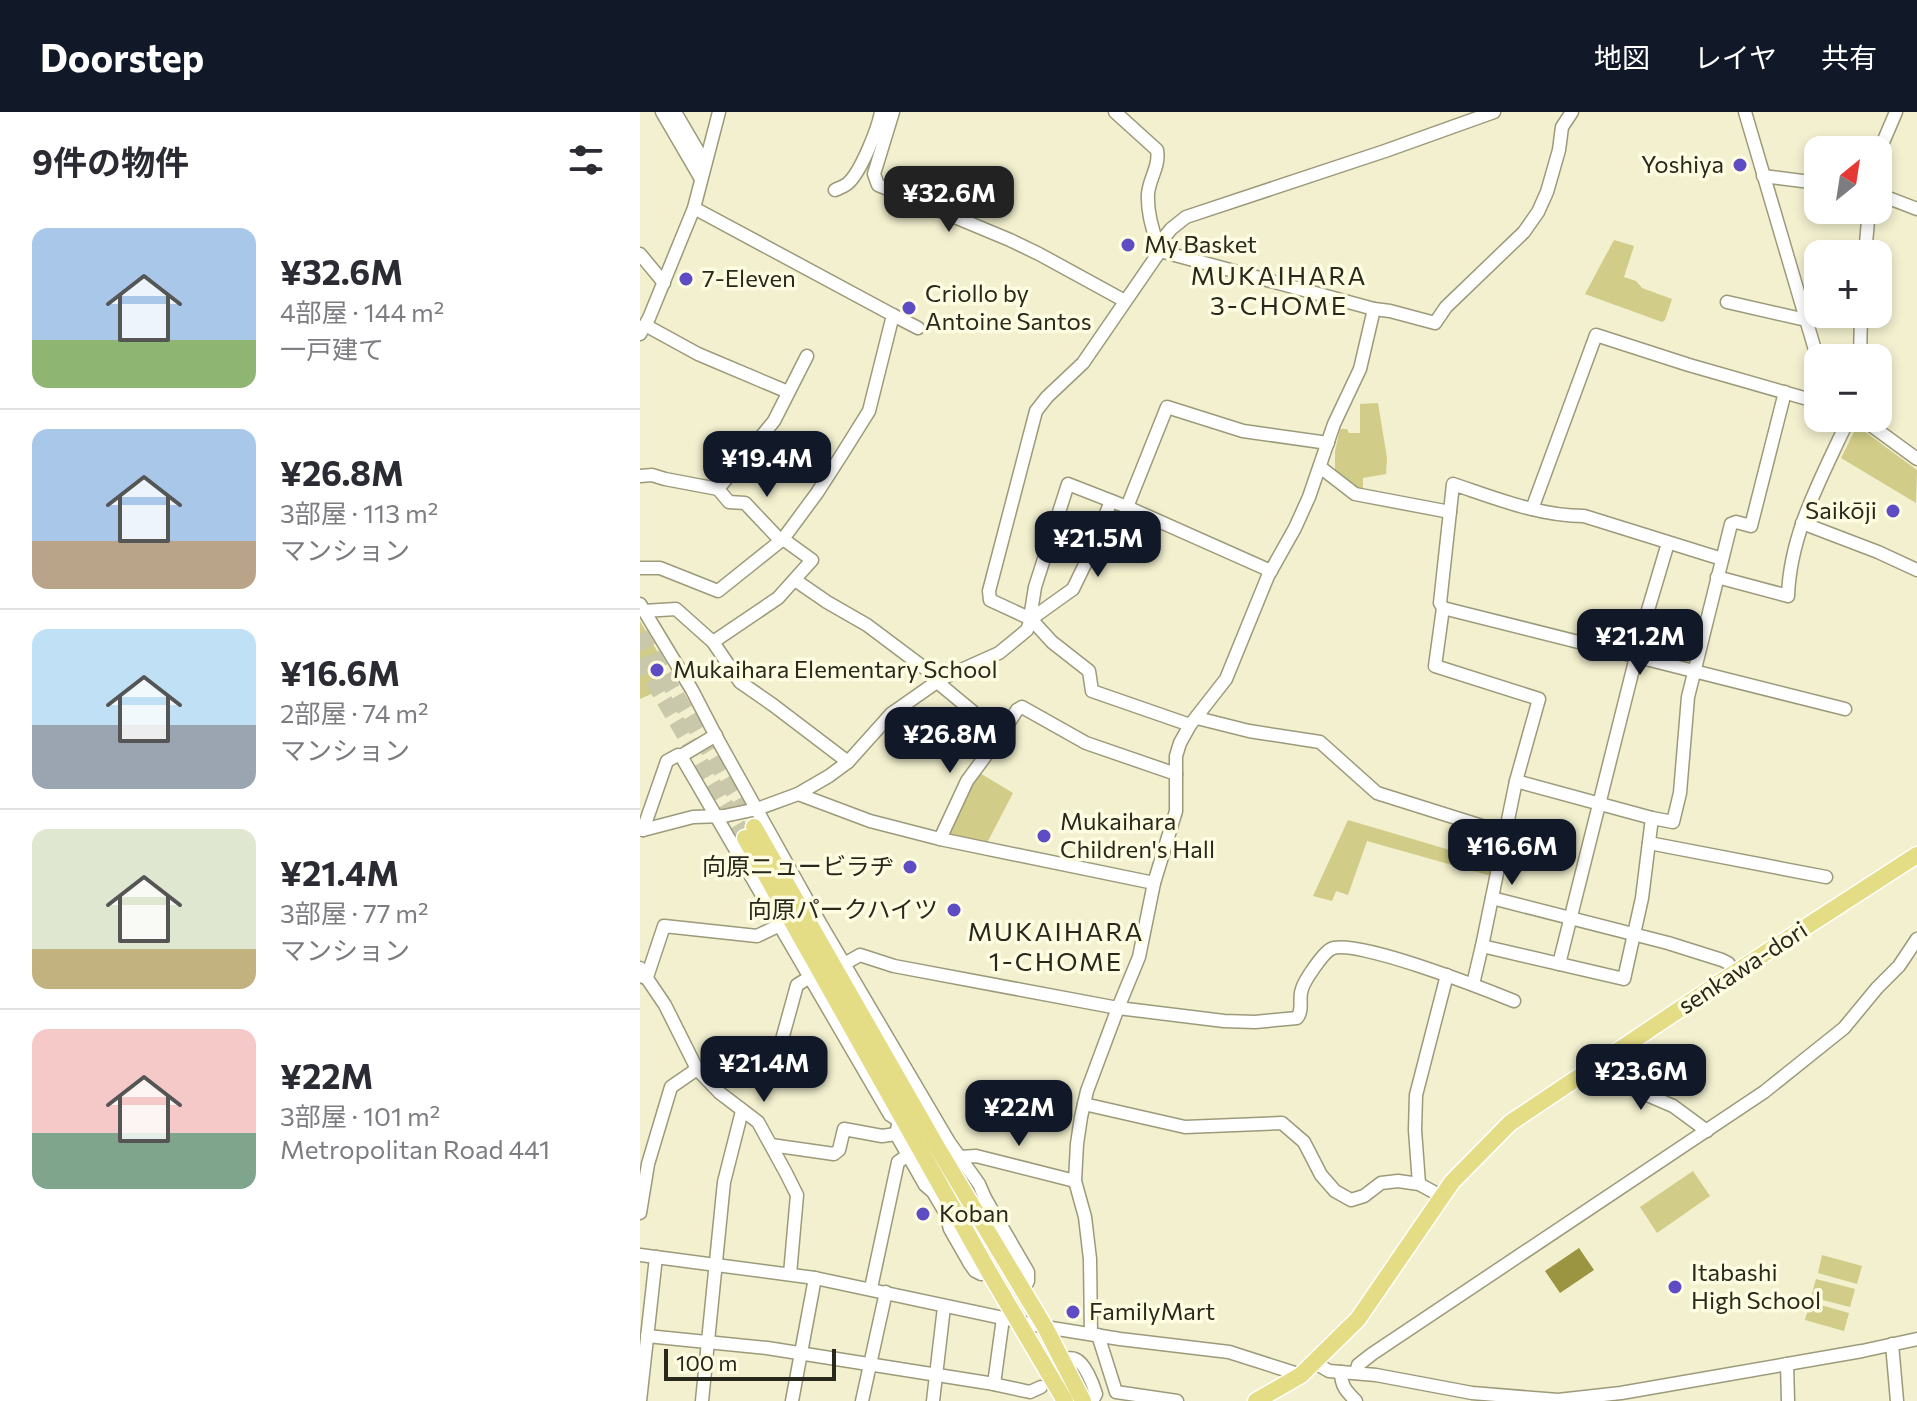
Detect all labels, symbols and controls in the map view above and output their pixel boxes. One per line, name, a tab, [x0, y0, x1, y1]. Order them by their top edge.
text: Doorstep	[40, 33, 204, 80]
text: 地図	[1594, 40, 1650, 74]
text: レイヤ	[1694, 40, 1777, 74]
text: 共有	[1821, 40, 1877, 74]
north arrow	[1804, 136, 1892, 224]
map controls	[1804, 136, 1892, 432]
icon: filters	[564, 138, 608, 182]
text: 9件の物件	[32, 140, 189, 182]
place label: Yoshiya	[1641, 149, 1724, 178]
marker: Yoshiya	[1731, 156, 1749, 174]
pin: ¥32.6M	[884, 166, 1014, 234]
text: ¥32.6M	[902, 176, 996, 207]
place label: My Basket	[1144, 229, 1257, 258]
marker: My Basket	[1119, 236, 1137, 254]
button: +	[1804, 240, 1892, 328]
text: ¥32.6M	[280, 250, 403, 292]
district label: MUKAIHARA 3-CHOME	[1190, 259, 1368, 320]
icon: home	[96, 260, 192, 356]
place label: 7-Eleven	[702, 263, 796, 292]
marker: 7-Eleven	[677, 270, 695, 288]
place label: Criollo by Antoine Santos	[925, 278, 1092, 335]
text: 4部屋 · 144 m²	[280, 296, 444, 327]
marker: Criollo by Antoine Santos	[900, 299, 918, 317]
text: 一戸建て	[280, 333, 384, 364]
button: −	[1804, 344, 1892, 432]
pin: ¥19.4M	[702, 431, 832, 499]
text: ¥19.4M	[721, 441, 813, 472]
text: ¥26.8M	[280, 451, 404, 493]
icon: home	[96, 461, 192, 557]
place label: Saikōji	[1805, 495, 1877, 524]
text: 3部屋 · 113 m²	[280, 497, 438, 528]
marker: Saikōji	[1884, 502, 1902, 520]
pin: ¥21.5M	[1033, 511, 1163, 579]
text: ¥21.5M	[1053, 521, 1143, 552]
text: マンション	[280, 534, 410, 565]
pin: ¥21.2M	[1575, 609, 1705, 677]
text: ¥21.2M	[1595, 619, 1685, 650]
text: ¥16.6M	[280, 651, 400, 693]
place label: Mukaihara Elementary School	[673, 654, 998, 683]
icon: home	[96, 661, 192, 757]
marker: Mukaihara Elementary School	[648, 661, 666, 679]
text: 2部屋 · 74 m²	[280, 697, 428, 728]
pin: ¥26.8M	[885, 707, 1015, 775]
text: ¥26.8M	[903, 717, 997, 748]
text: マンション	[280, 734, 410, 765]
place label: Mukaihara Children's Hall	[1060, 806, 1215, 863]
pin: ¥16.6M	[1447, 819, 1577, 887]
marker: Mukaihara Children's Hall	[1035, 827, 1053, 845]
text: ¥16.6M	[1466, 829, 1558, 860]
text: ¥21.4M	[280, 851, 399, 893]
place label: 向原ニュービラヂ	[702, 851, 894, 880]
marker: 向原ニュービラヂ	[901, 858, 919, 876]
icon: home	[96, 861, 192, 957]
place label: 向原パークハイツ	[748, 894, 938, 923]
text: 3部屋 · 77 m²	[280, 897, 429, 928]
marker: 向原パークハイツ	[945, 901, 963, 919]
street label: senkawa-dori	[1672, 914, 1812, 1019]
district label: MUKAIHARA 1-CHOME	[967, 915, 1145, 976]
text: マンション	[280, 934, 410, 965]
pin: ¥21.4M	[699, 1036, 829, 1104]
pin: ¥23.6M	[1576, 1044, 1706, 1112]
text: ¥21.4M	[719, 1046, 809, 1077]
text: ¥22M	[280, 1054, 373, 1096]
text: ¥23.6M	[1594, 1054, 1688, 1085]
icon: home	[96, 1061, 192, 1157]
pin: ¥22M	[972, 1080, 1066, 1148]
text: ¥22M	[983, 1090, 1055, 1121]
text: 3部屋 · 101 m²	[280, 1100, 440, 1131]
text: Metropolitan Road 441	[280, 1133, 550, 1164]
place label: Koban	[939, 1198, 1009, 1227]
marker: Koban	[914, 1205, 932, 1223]
place label: Itabashi High School	[1691, 1257, 1821, 1314]
marker: Itabashi High School	[1666, 1278, 1684, 1296]
place label: FamilyMart	[1089, 1296, 1215, 1325]
marker: FamilyMart	[1064, 1303, 1082, 1321]
scale bar	[664, 1345, 836, 1381]
text: 100 m	[676, 1349, 738, 1376]

